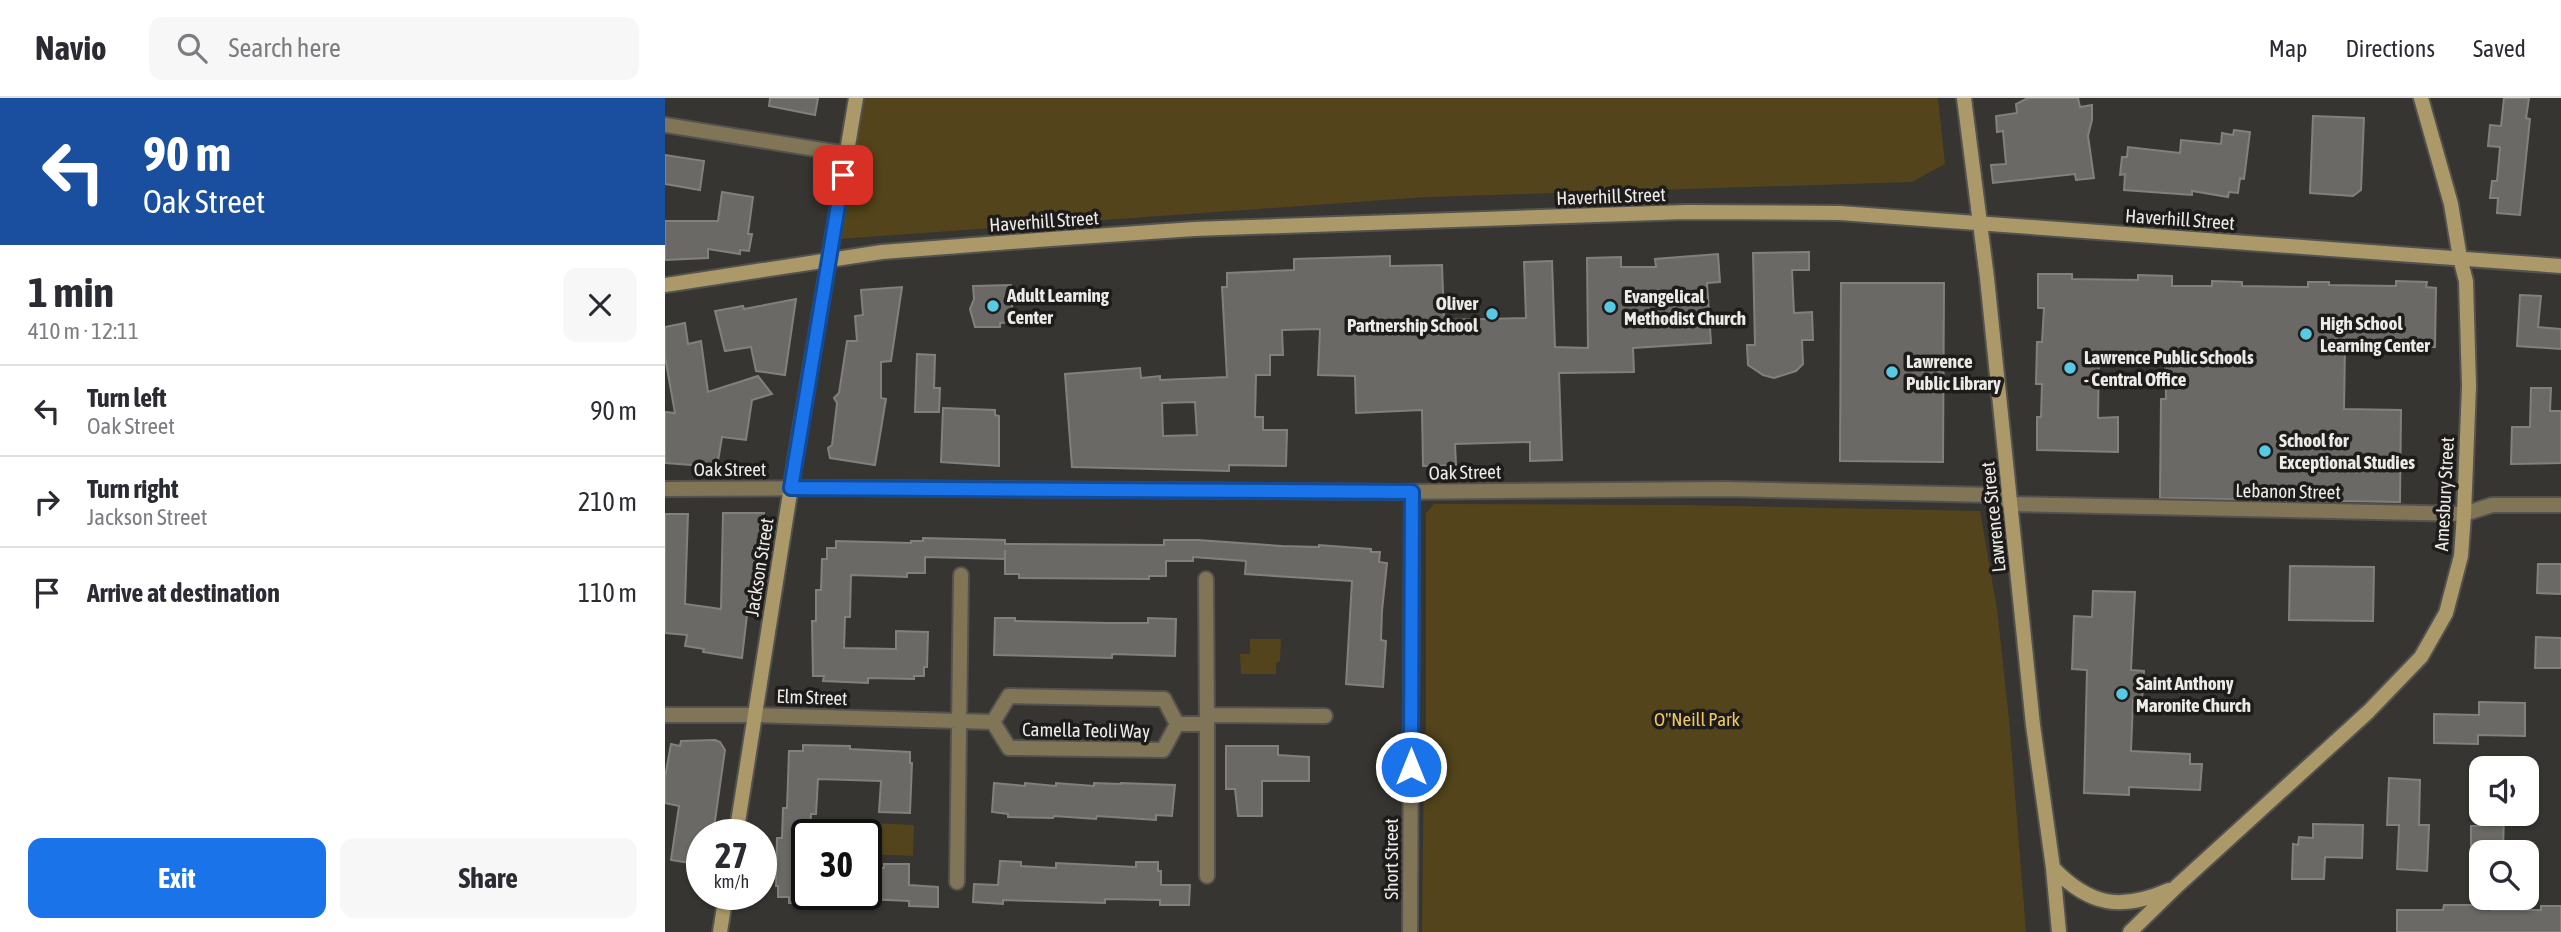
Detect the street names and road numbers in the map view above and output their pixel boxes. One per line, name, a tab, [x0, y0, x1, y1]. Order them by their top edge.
street label: Haverhill Street	[1556, 183, 1666, 209]
street label: Haverhill Street	[2125, 204, 2235, 234]
street label: Haverhill Street	[989, 206, 1099, 236]
street label: Amesbury Street	[2430, 436, 2458, 552]
street label: Oak Street	[694, 458, 766, 480]
street label: Oak Street	[1429, 460, 1501, 484]
street label: Lawrence Street	[1976, 461, 2010, 573]
street label: Lebanon Street	[2235, 479, 2341, 503]
street label: Jackson Street	[740, 516, 778, 618]
street label: Elm Street	[776, 685, 848, 709]
street label: Camella Teoli Way	[1022, 718, 1150, 742]
street label: Short Street	[1380, 818, 1402, 900]

